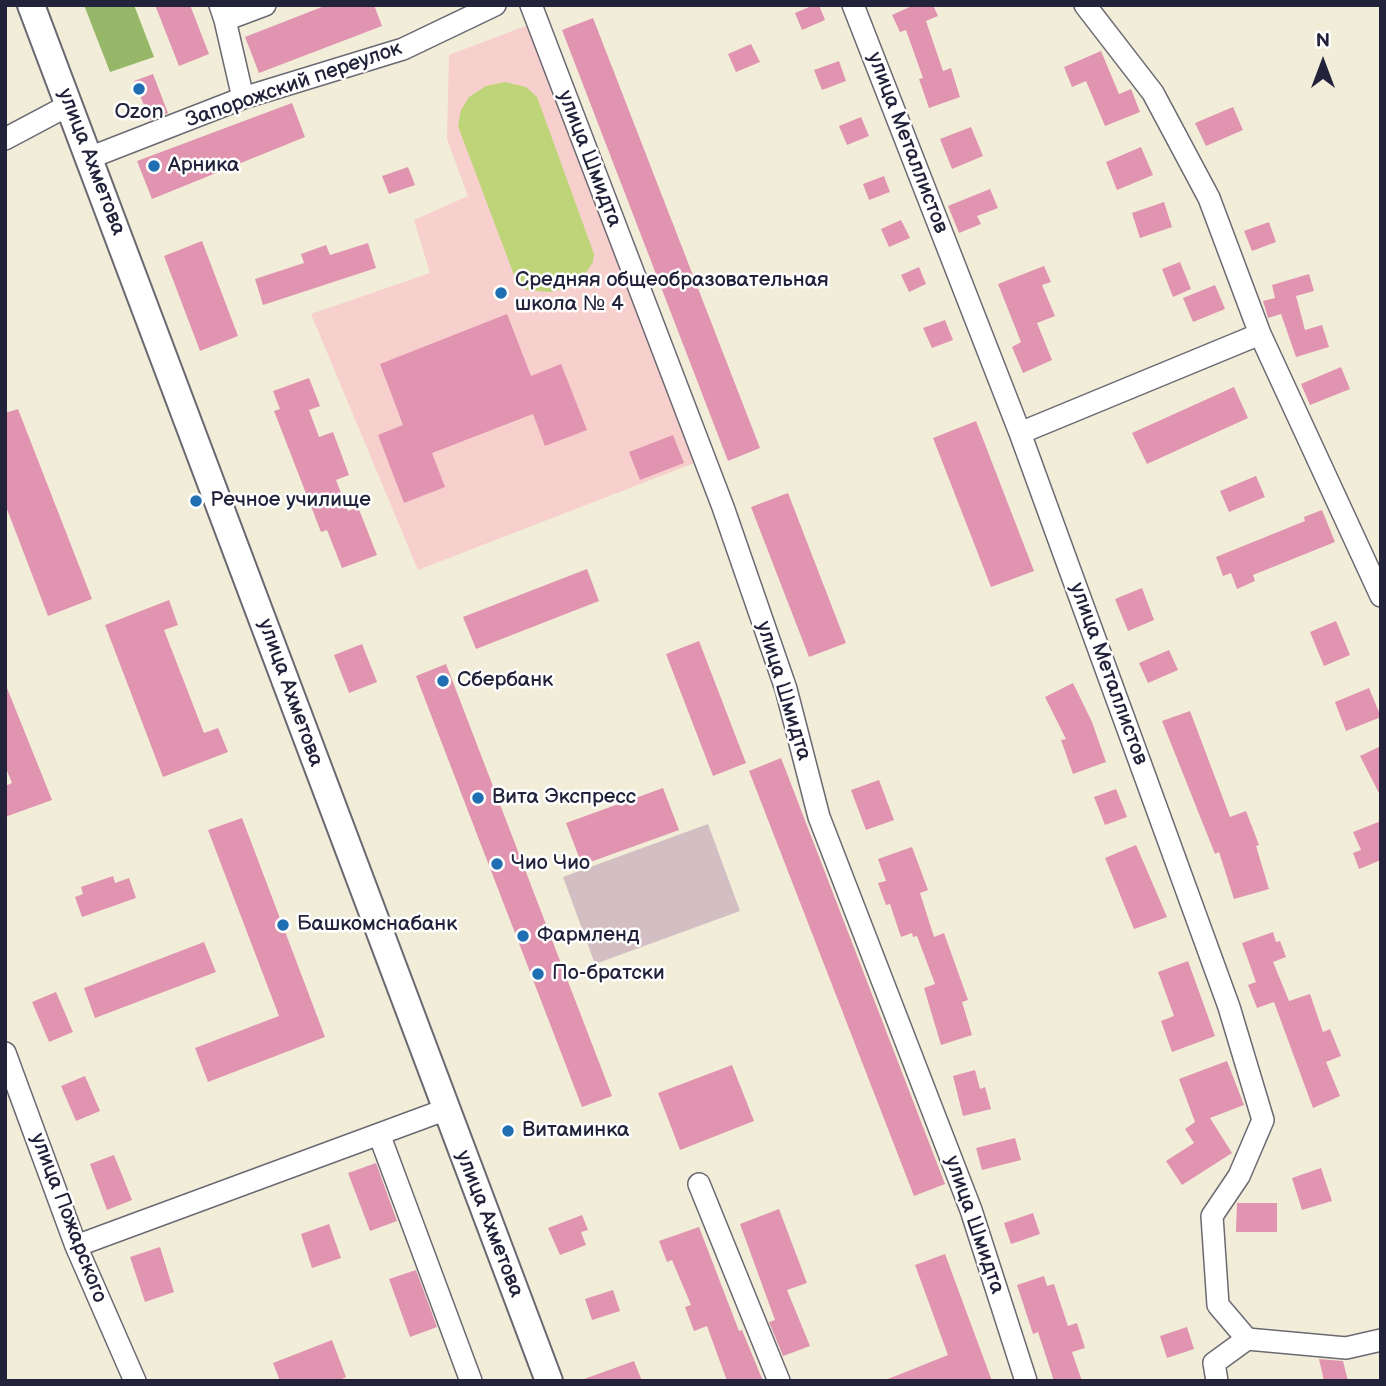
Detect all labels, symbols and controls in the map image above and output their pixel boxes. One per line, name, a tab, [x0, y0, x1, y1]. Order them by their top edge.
north arrow	[1288, 28, 1358, 98]
text: N	[1316, 30, 1330, 53]
street label: Запорожский переулок	[183, 36, 405, 134]
street label: улица Металлистов	[861, 49, 953, 237]
marker: Ozon	[131, 81, 147, 97]
street label: улица Ахметова	[51, 85, 131, 239]
street label: улица Шмидта	[551, 87, 627, 231]
place label: Ozon	[114, 100, 164, 126]
place label: Арника	[168, 153, 239, 179]
marker: Арника	[146, 158, 162, 174]
place label: Средняя общеобразовательная школа № 4	[515, 268, 829, 318]
marker: Средняя общеобразовательная школа № 4	[493, 285, 509, 301]
place label: Речное училище	[210, 488, 371, 514]
marker: Речное училище	[188, 493, 204, 509]
street label: улица Металлистов	[1063, 579, 1153, 769]
street label: улица Ахметова	[252, 616, 328, 770]
street label: улица Шмидта	[750, 618, 816, 764]
place label: Сбербанк	[457, 668, 553, 694]
marker: Сбербанк	[435, 673, 451, 689]
place label: Вита Экспресс	[492, 785, 636, 811]
marker: Вита Экспресс	[470, 790, 486, 806]
place label: Чио Чио	[511, 851, 590, 877]
marker: Чио Чио	[489, 856, 505, 872]
place label: Башкомснабанк	[297, 912, 457, 938]
marker: Башкомснабанк	[275, 917, 291, 933]
place label: Фармленд	[537, 923, 640, 949]
marker: Фармленд	[515, 928, 531, 944]
place label: По-братски	[552, 961, 665, 987]
marker: По-братски	[530, 966, 546, 982]
place label: Витаминка	[522, 1118, 629, 1144]
marker: Витаминка	[500, 1123, 516, 1139]
street label: улица Пожарского	[24, 1130, 112, 1306]
street label: улица Ахметова	[449, 1147, 529, 1301]
street label: улица Шмидта	[939, 1153, 1009, 1297]

